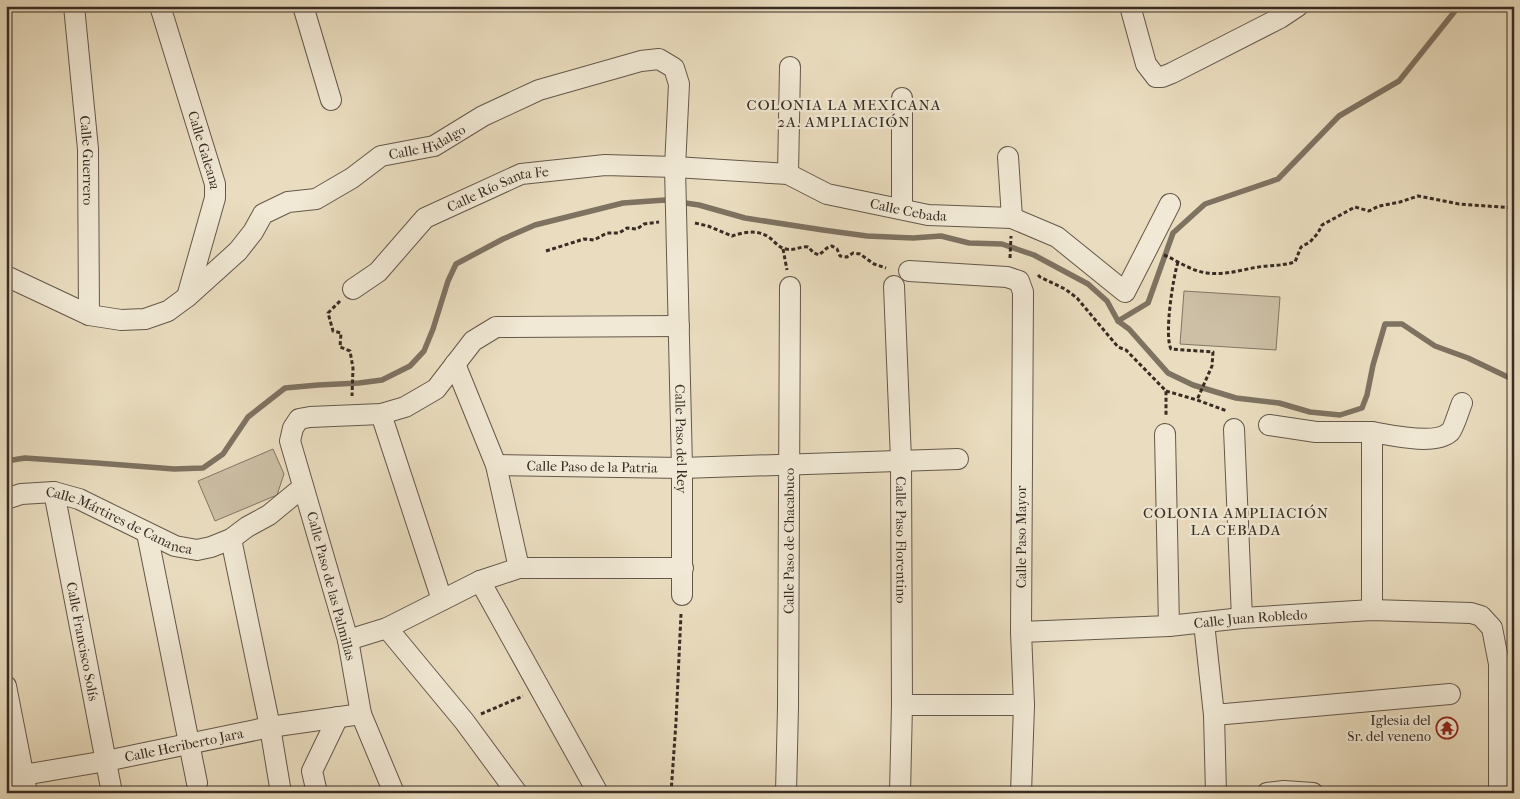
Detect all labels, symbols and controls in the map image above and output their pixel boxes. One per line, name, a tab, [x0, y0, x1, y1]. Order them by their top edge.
district label: COLONIA LA MEXICANA 2A. AMPLIACIÓN	[747, 96, 941, 131]
street label: Calle Galeana	[184, 109, 224, 190]
street label: Calle Guerrero	[76, 115, 97, 205]
street label: Calle Hidalgo	[387, 120, 468, 163]
street label: Calle Río Santa Fe	[444, 163, 550, 215]
street label: Calle Cebada	[868, 195, 948, 224]
street label: Calle Paso del Rey	[672, 384, 691, 494]
street label: Calle Paso de la Patria	[526, 457, 658, 476]
street label: Calle Paso de Chacabuco	[780, 468, 798, 614]
street label: Calle Paso Florentino	[893, 476, 910, 604]
street label: Calle Mártires de Cananea	[45, 483, 194, 558]
street label: Calle Paso Mayor	[1013, 486, 1030, 588]
district label: COLONIA AMPLIACIÓN LA CEBADA	[1143, 504, 1329, 539]
street label: Calle Paso de las Palmillas	[303, 510, 359, 662]
street label: Calle Francisco Solís	[63, 580, 103, 702]
street label: Calle Juan Robledo	[1193, 606, 1308, 632]
place label: Iglesia del Sr. del veneno	[1347, 712, 1431, 745]
temple icon: Iglesia del Sr. del veneno	[1435, 716, 1459, 740]
street label: Calle Heriberto Jara	[123, 724, 245, 765]

